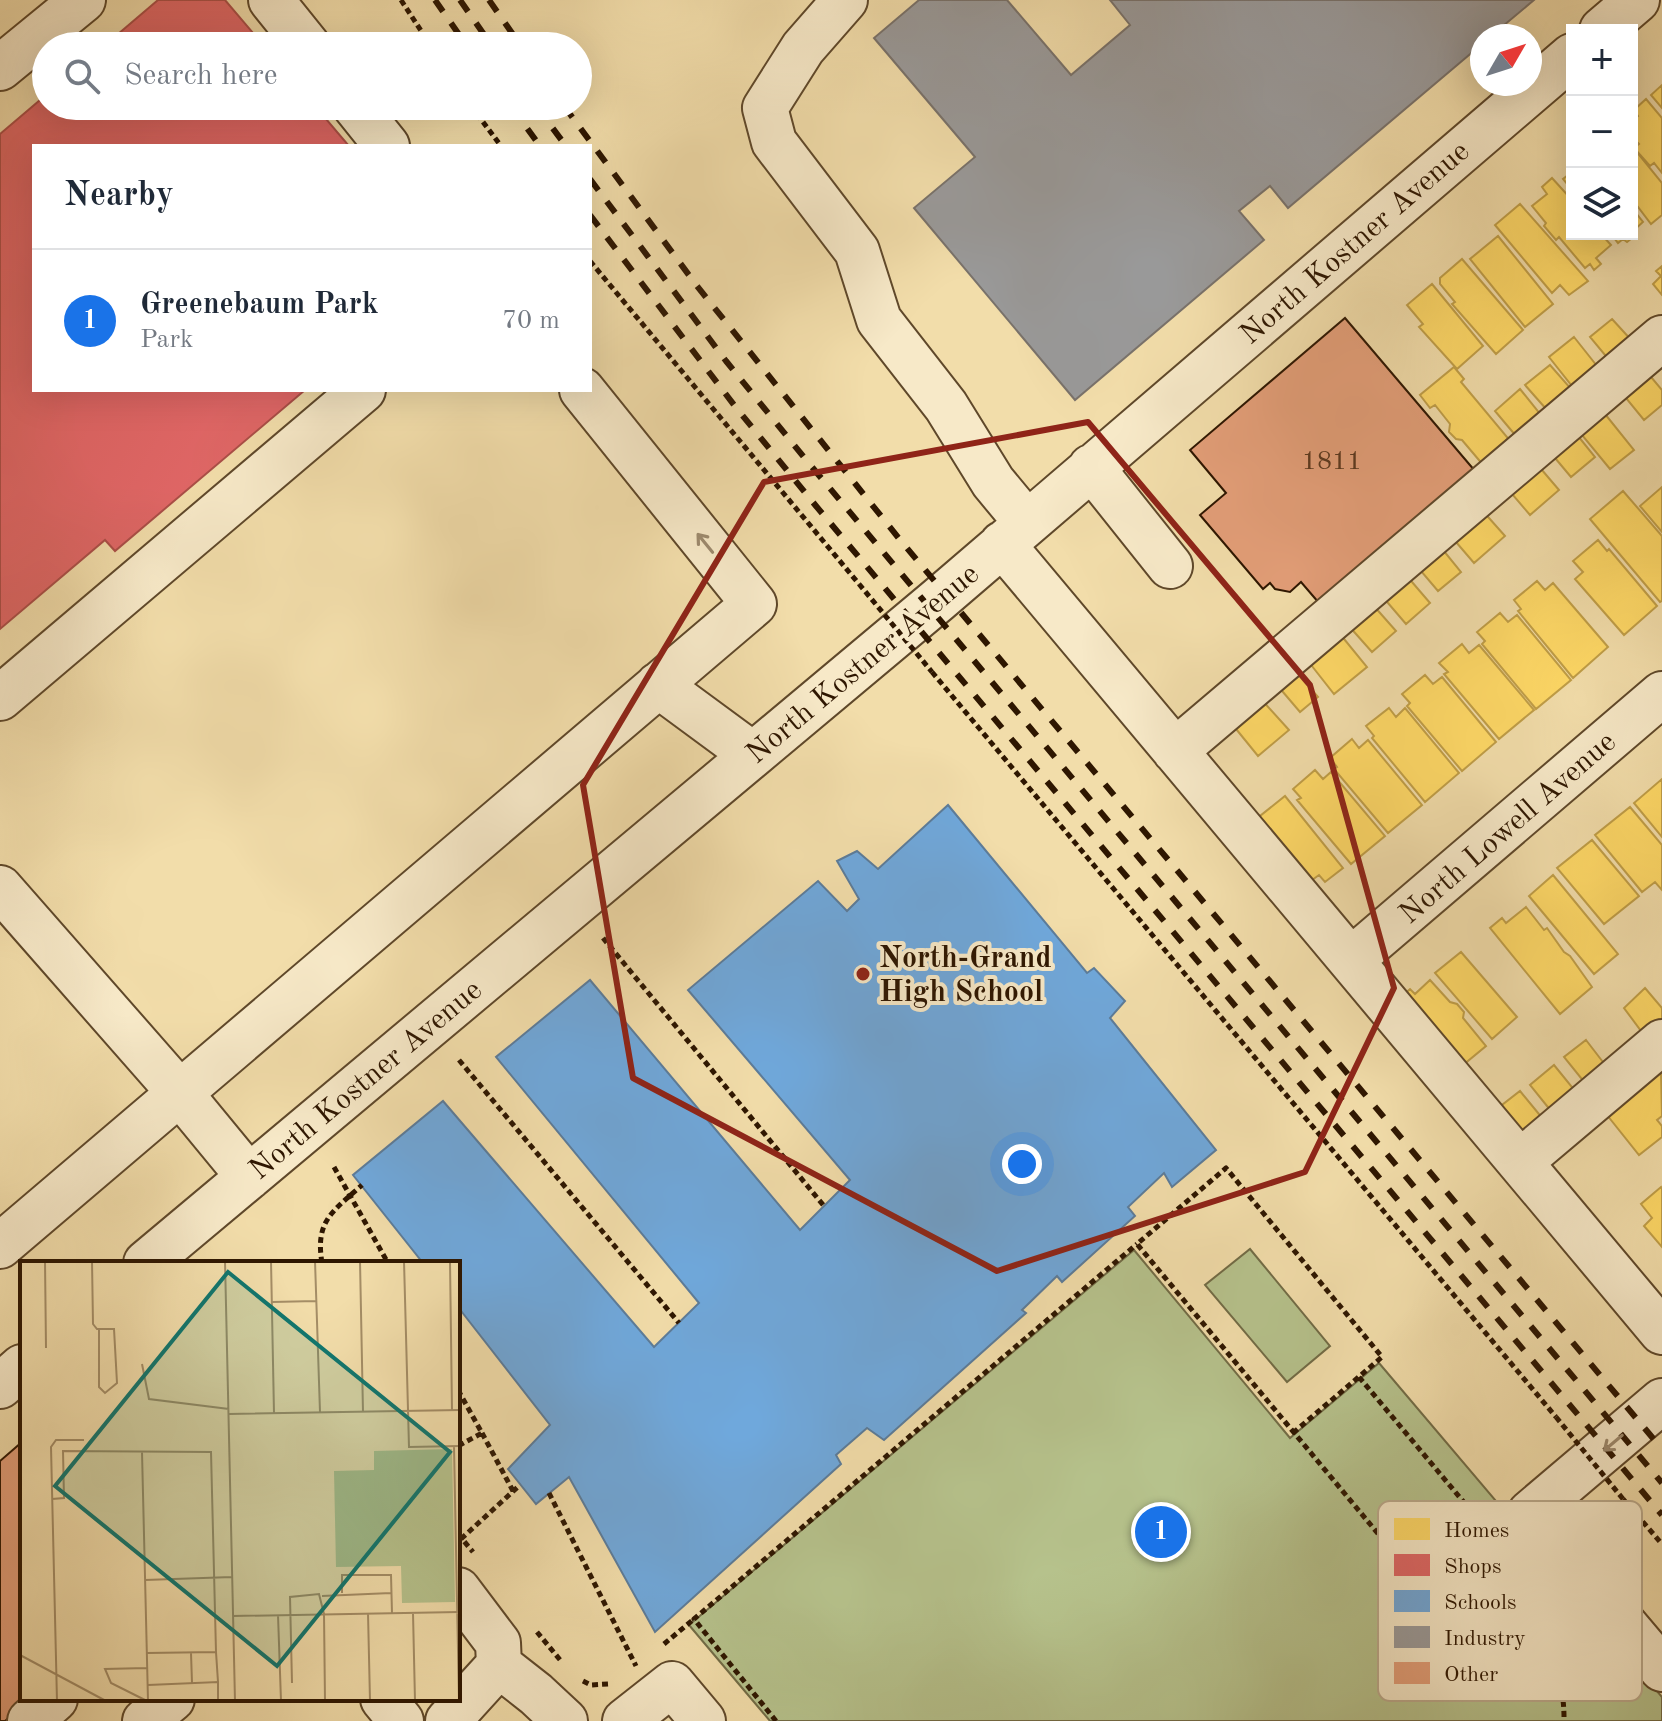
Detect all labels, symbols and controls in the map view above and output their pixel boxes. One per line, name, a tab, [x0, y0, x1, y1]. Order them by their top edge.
north arrow	[1470, 24, 1542, 96]
map controls	[1566, 24, 1638, 240]
button: +	[1566, 24, 1638, 96]
search box	[32, 32, 592, 120]
icon: search	[60, 54, 104, 98]
text: Search here	[124, 61, 278, 91]
button: −	[1566, 96, 1638, 168]
street label: North Kostner Avenue	[1235, 136, 1476, 351]
button: layers	[1566, 168, 1638, 240]
text: Nearby	[64, 179, 174, 213]
text: Greenebaum Park	[140, 290, 379, 320]
text: 1	[82, 308, 98, 334]
text: 70 m	[502, 308, 560, 334]
text: Park	[140, 327, 194, 353]
house number: 1811	[1302, 449, 1362, 475]
one-way arrow	[696, 533, 714, 554]
street label: North Kostner Avenue	[742, 559, 985, 770]
street label: North Lowell Avenue	[1394, 727, 1622, 930]
place label: North-Grand High School	[879, 944, 1052, 1008]
marker: North-Grand High School	[854, 965, 872, 983]
street label: North Kostner Avenue	[245, 975, 488, 1186]
your location	[1002, 1144, 1042, 1184]
inset map	[20, 1261, 460, 1701]
one-way arrow	[1603, 1434, 1624, 1452]
legend	[1378, 1501, 1642, 1701]
pin: 1	[1135, 1502, 1187, 1562]
text: Homes	[1444, 1520, 1509, 1542]
text: Shops	[1444, 1556, 1501, 1578]
text: Schools	[1444, 1592, 1517, 1614]
text: Industry	[1444, 1628, 1526, 1650]
text: Other	[1444, 1664, 1498, 1686]

